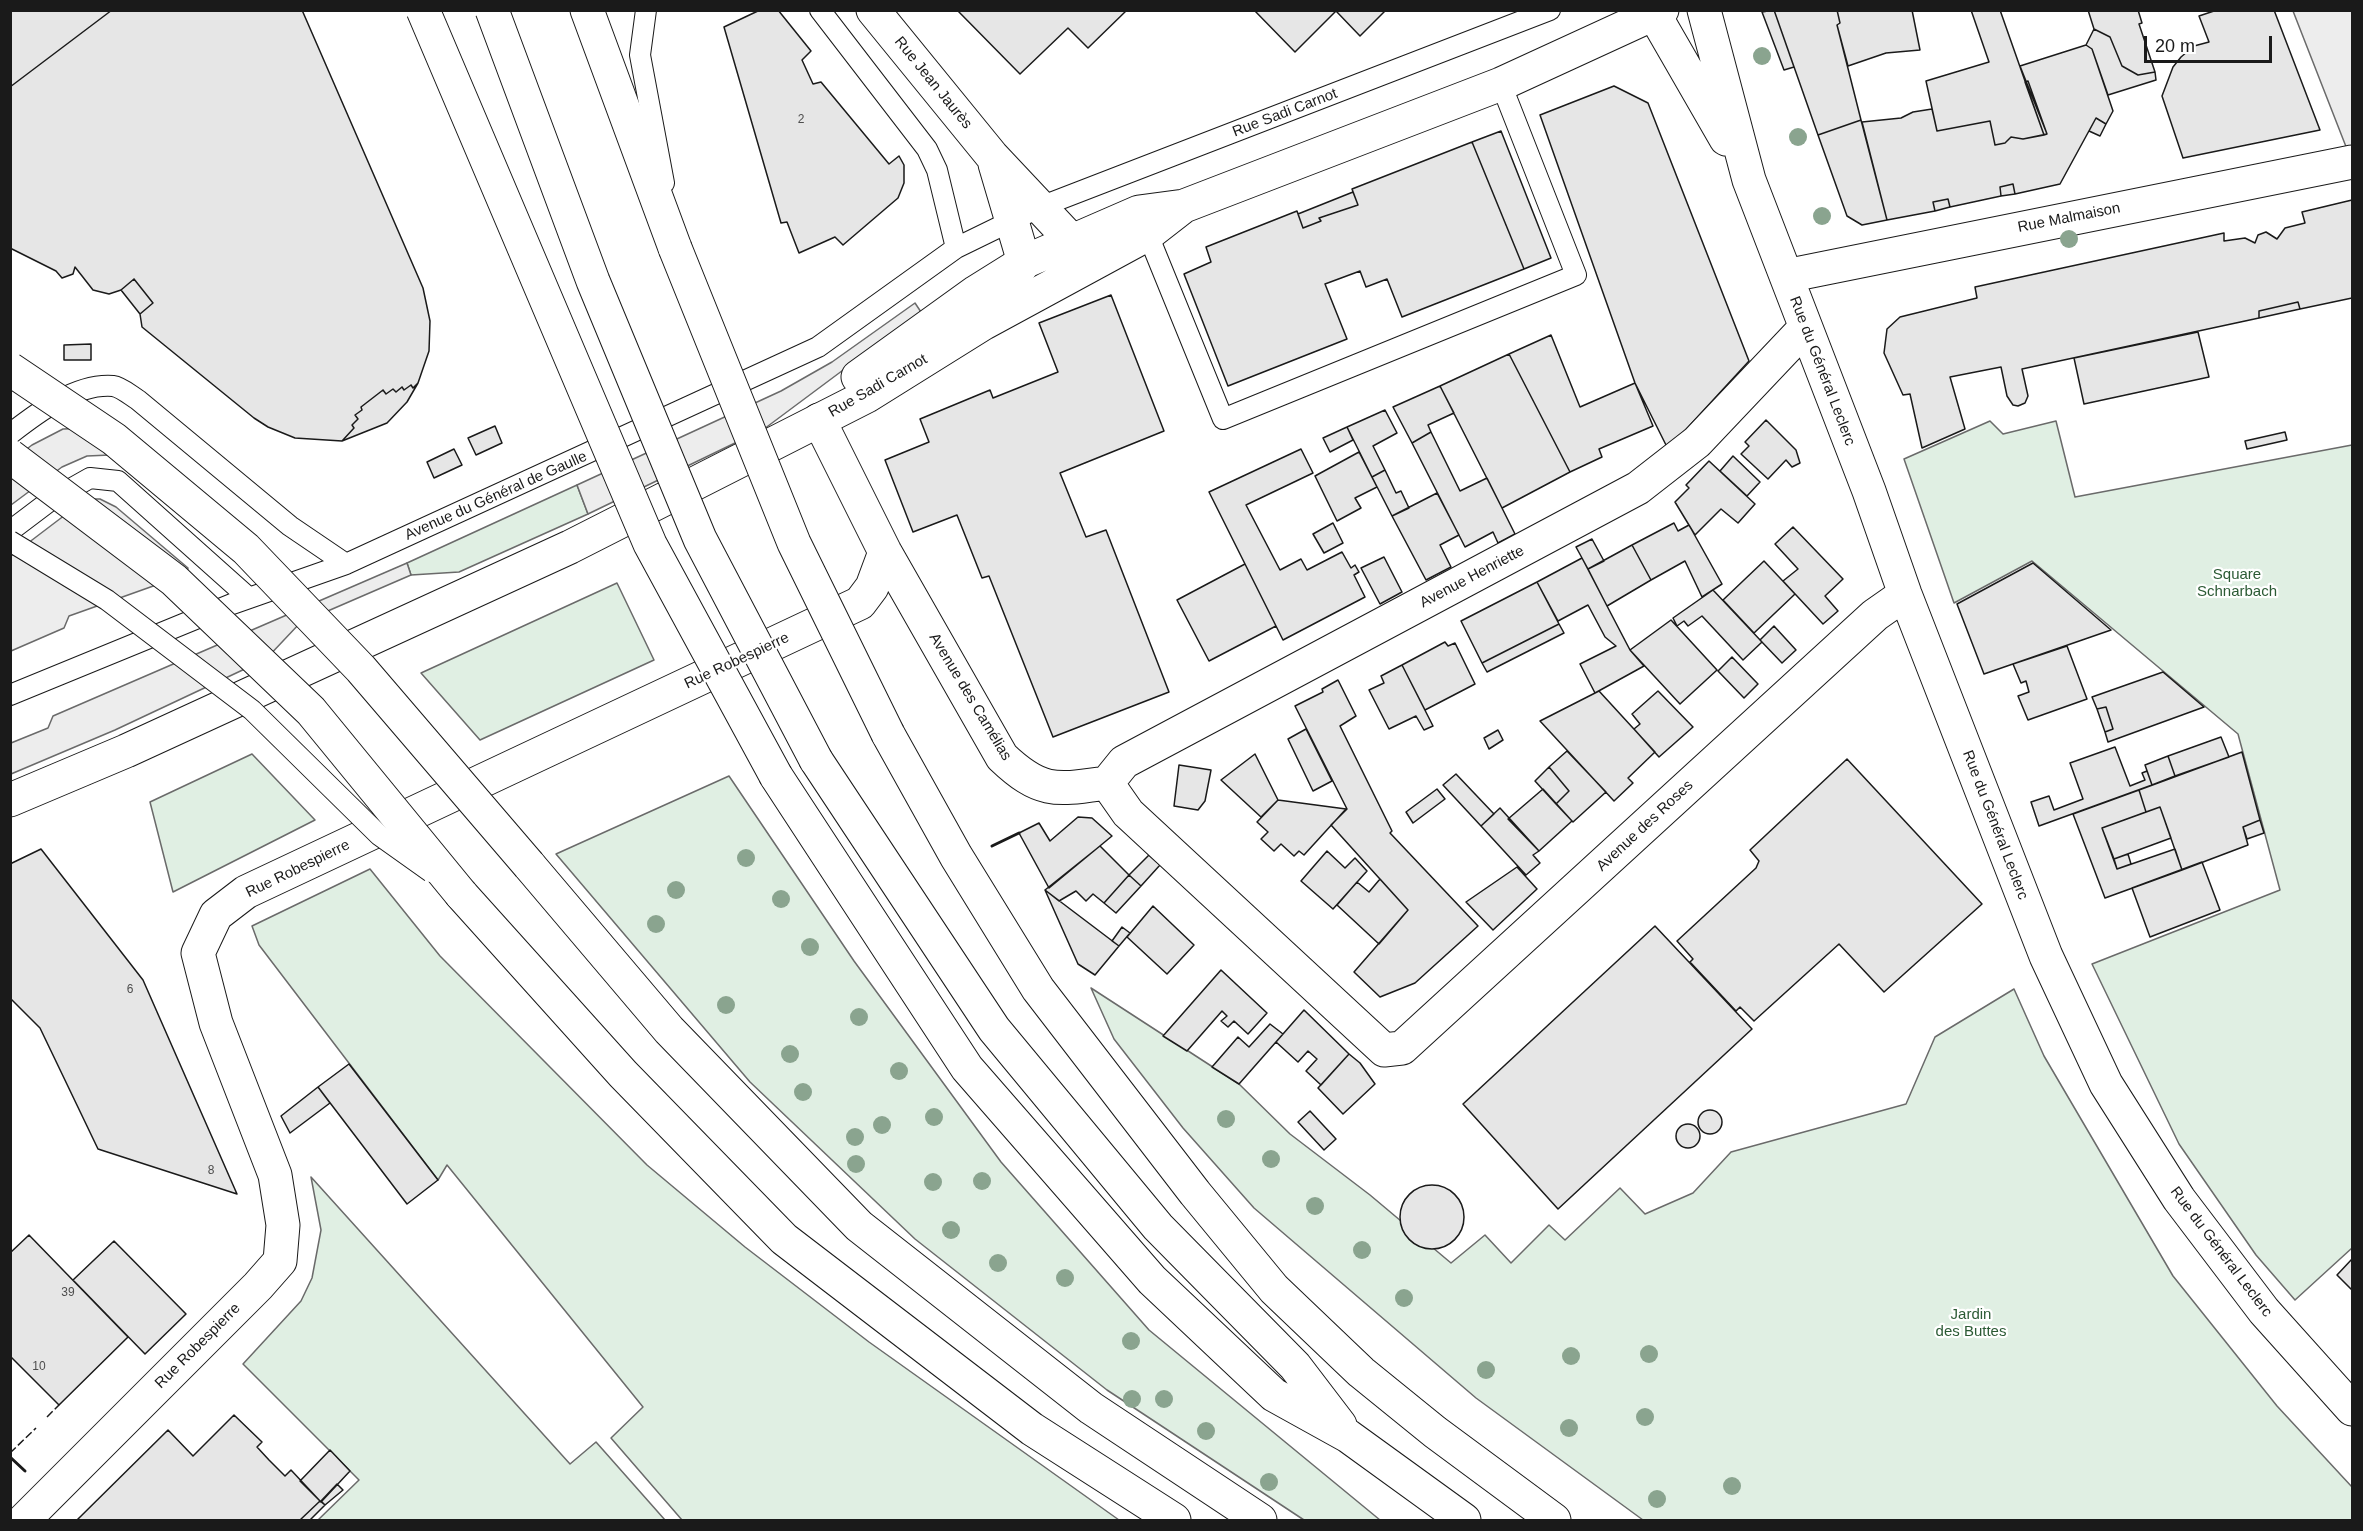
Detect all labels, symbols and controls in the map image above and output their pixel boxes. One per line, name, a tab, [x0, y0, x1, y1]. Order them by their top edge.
scale bar	[2147, 24, 2274, 62]
street label: Rue Jean Jaurès	[890, 33, 976, 133]
text: 20 m	[2155, 36, 2195, 56]
street label: Rue Sadi Carnot	[1230, 85, 1340, 141]
house number: 2	[798, 113, 804, 127]
street label: Rue Malmaison	[2016, 199, 2122, 237]
street label: Rue du Général Leclerc	[1785, 294, 1859, 448]
street label: Rue Sadi Carnot	[825, 350, 931, 422]
street label: Avenue du Général de Gaulle	[402, 448, 590, 544]
street label: Avenue Henriette	[1417, 542, 1527, 612]
park label: Square Schnarbach	[2197, 566, 2277, 601]
street label: Rue Robespierre	[682, 629, 792, 693]
street label: Avenue des Camélias	[925, 630, 1015, 764]
street label: Rue du Général Leclerc	[1958, 748, 2032, 902]
street label: Avenue des Roses	[1593, 777, 1697, 875]
street label: Rue Robespierre	[243, 836, 353, 902]
house number: 6	[127, 983, 133, 997]
house number: 8	[208, 1164, 214, 1178]
street label: Rue du Général Leclerc	[2166, 1183, 2276, 1321]
house number: 39	[61, 1286, 75, 1300]
street label: Rue Robespierre	[152, 1300, 244, 1392]
park label: Jardin des Buttes	[1936, 1306, 2006, 1341]
house number: 10	[32, 1360, 46, 1374]

